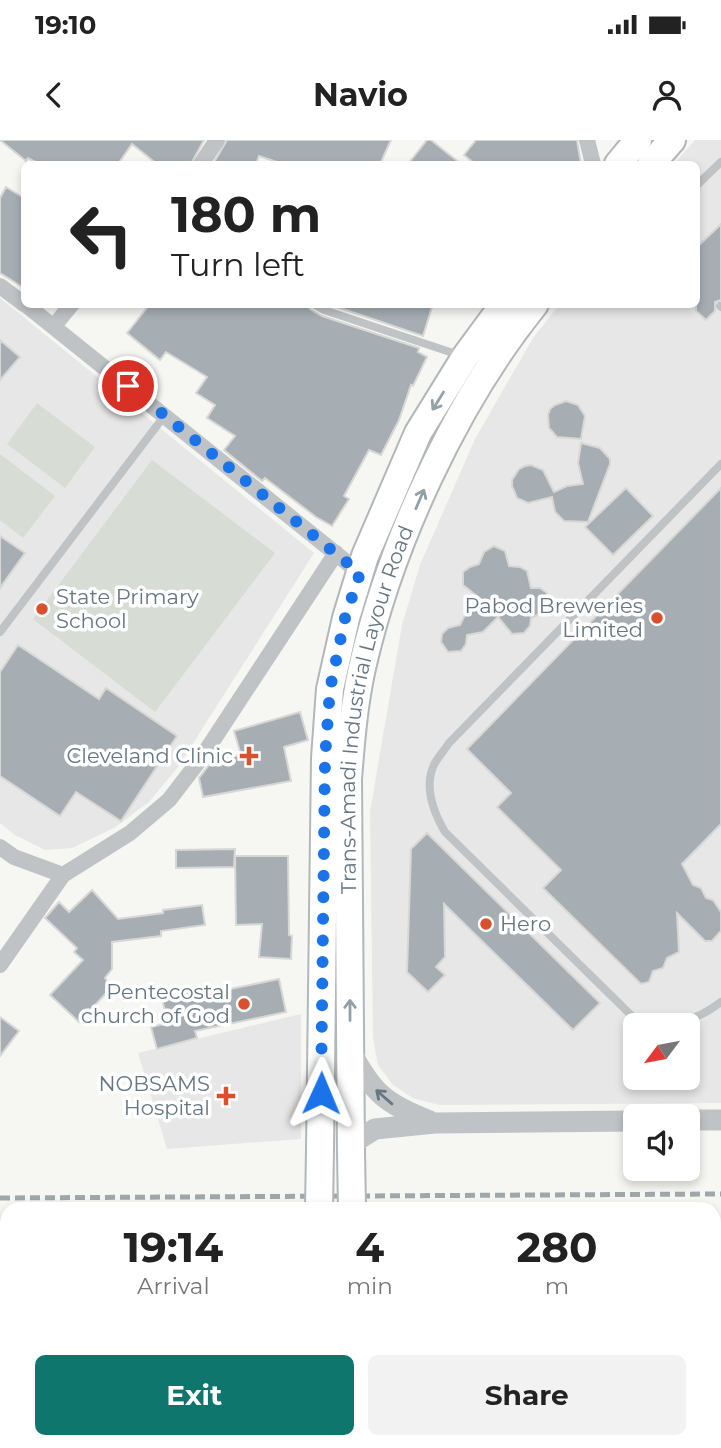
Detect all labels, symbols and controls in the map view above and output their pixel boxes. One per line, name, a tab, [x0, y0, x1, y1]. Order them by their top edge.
text: 19:10	[35, 9, 96, 41]
text: Navio	[313, 75, 408, 114]
icon: back	[35, 76, 73, 114]
icon: person	[648, 76, 686, 114]
text: 180 m	[171, 185, 321, 244]
icon: left	[56, 189, 147, 280]
text: Turn left	[171, 245, 305, 284]
pin	[98, 356, 158, 416]
icon: arrive	[109, 367, 147, 405]
one-way arrow	[430, 391, 444, 411]
one-way arrow	[414, 489, 427, 511]
street label: Trans-Amadi Industrial Layour Road	[335, 522, 418, 894]
place label: State Primary School	[56, 584, 199, 633]
place label: Pabod Breweries Limited	[465, 593, 643, 642]
marker: State Primary School	[34, 601, 50, 617]
marker: Pabod Breweries Limited	[649, 610, 665, 626]
place label: Cleveland Clinic	[66, 743, 233, 768]
marker: Cleveland Clinic	[239, 746, 259, 766]
place label: Hero	[500, 911, 551, 936]
marker: Hero	[478, 916, 494, 932]
place label: Pentecostal church of God	[81, 979, 230, 1028]
marker: Pentecostal church of God	[236, 996, 252, 1012]
one-way arrow	[343, 999, 357, 1022]
north arrow	[623, 1013, 700, 1090]
map controls	[623, 1013, 700, 1181]
position arrow	[284, 1056, 358, 1130]
place label: NOBSAMS Hospital	[99, 1071, 210, 1120]
marker: NOBSAMS Hospital	[216, 1086, 236, 1106]
one-way arrow	[375, 1089, 393, 1105]
button: sound	[623, 1104, 700, 1181]
text: 19:14	[124, 1221, 223, 1273]
text: 4	[355, 1221, 384, 1273]
text: 280	[516, 1221, 597, 1273]
text: Arrival	[137, 1272, 210, 1300]
text: min	[347, 1272, 393, 1300]
text: m	[545, 1272, 569, 1300]
button: Exit	[35, 1355, 354, 1435]
button: Share	[368, 1355, 686, 1435]

